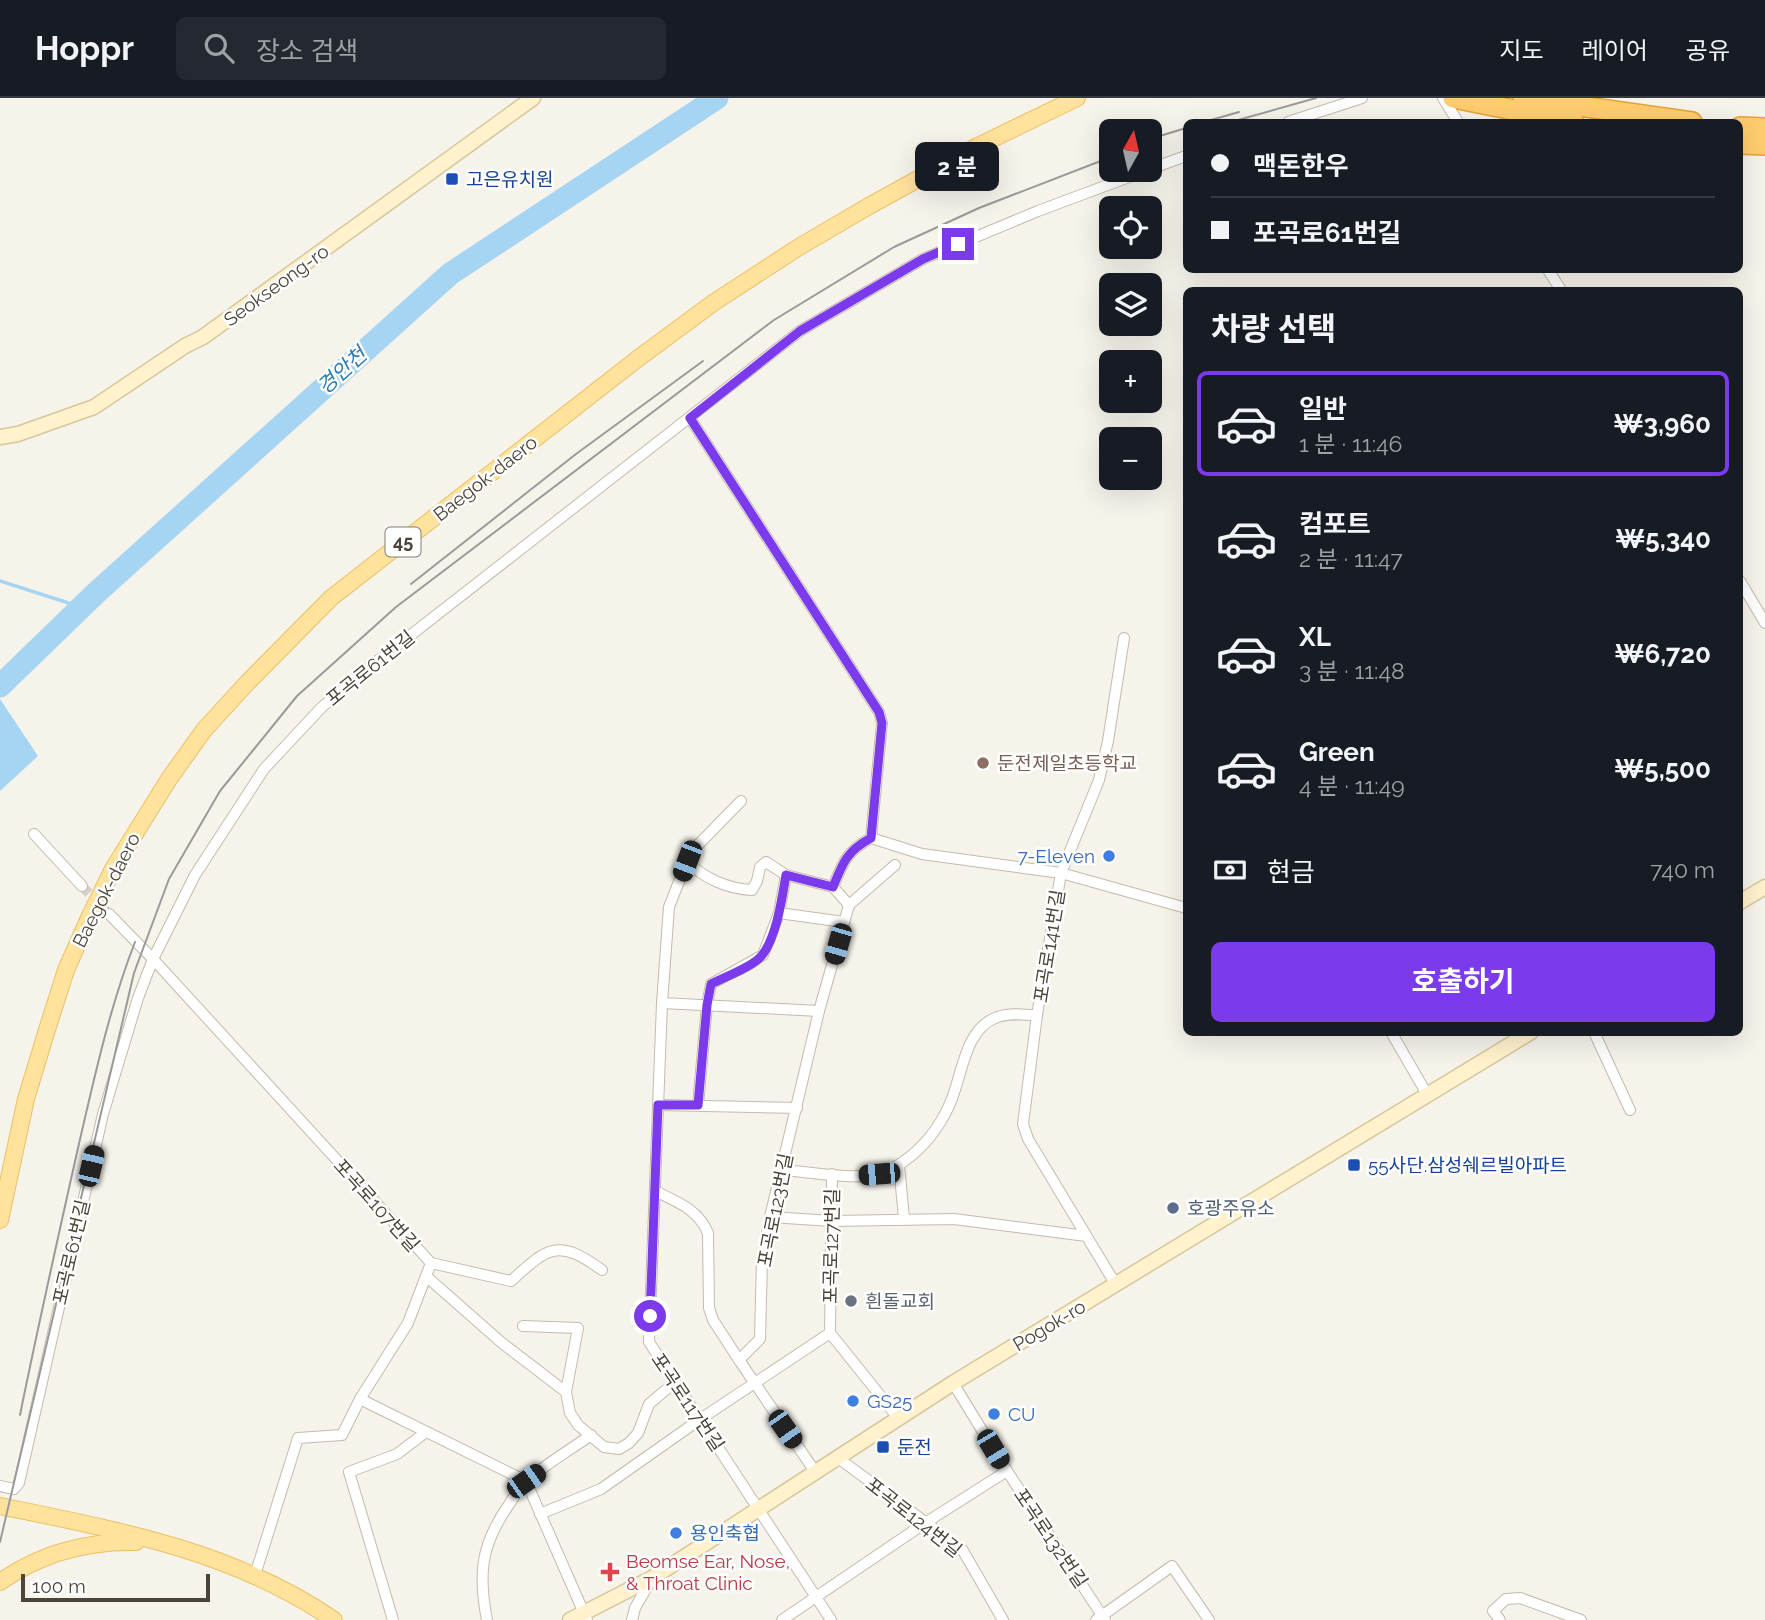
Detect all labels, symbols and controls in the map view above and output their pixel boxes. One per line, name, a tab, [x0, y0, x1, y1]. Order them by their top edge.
search box	[176, 17, 666, 80]
text: Hoppr	[35, 29, 134, 68]
icon: search	[200, 29, 238, 67]
text: 장소 검색	[256, 36, 358, 66]
text: 지도	[1499, 36, 1544, 65]
text: 레이어	[1582, 36, 1648, 65]
text: 공유	[1686, 36, 1730, 65]
north arrow	[1099, 119, 1162, 182]
map controls	[1099, 119, 1162, 490]
callout: 2 분	[916, 142, 1000, 192]
text: 맥돈한우	[1253, 151, 1349, 181]
text: 2 분	[937, 153, 977, 180]
place label: 고은유치원	[466, 168, 553, 190]
marker: 고은유치원	[444, 171, 460, 187]
button: locate	[1099, 196, 1162, 259]
text: 포곡로61번길	[1253, 218, 1401, 248]
route end	[942, 228, 974, 260]
street label: Seokseong-ro	[219, 240, 333, 330]
button: layers	[1099, 273, 1162, 336]
text: 차량 선택	[1211, 310, 1336, 347]
water label: 경안천	[312, 340, 374, 399]
button: +	[1099, 350, 1162, 413]
icon: car	[1215, 392, 1278, 455]
text: 일반	[1299, 394, 1347, 424]
text: ₩3,960	[1613, 409, 1711, 439]
button: −	[1099, 427, 1162, 490]
text: 1 분 · 11:46	[1299, 430, 1402, 457]
street label: Baegok-daero	[429, 431, 541, 525]
icon: car	[1215, 507, 1278, 570]
text: 컴포트	[1299, 509, 1371, 539]
text: ₩5,340	[1615, 524, 1711, 554]
road number: 45	[386, 528, 420, 556]
text: 2 분 · 11:47	[1299, 545, 1403, 572]
icon: car	[1215, 622, 1278, 685]
text: XL	[1299, 622, 1331, 652]
street label: 포곡로61번길	[322, 626, 418, 710]
text: ₩6,720	[1615, 639, 1711, 669]
text: 3 분 · 11:48	[1299, 657, 1405, 684]
icon: car	[1215, 737, 1278, 800]
text: Green	[1299, 737, 1375, 767]
place label: 둔전제일초등학교	[997, 752, 1137, 774]
text: ₩5,500	[1614, 754, 1711, 784]
marker: 둔전제일초등학교	[975, 755, 991, 771]
text: 4 분 · 11:49	[1299, 772, 1405, 799]
street label: Baegok-daero	[68, 829, 144, 951]
car	[670, 838, 705, 884]
place label: 7-Eleven	[1018, 845, 1095, 867]
marker: 7-Eleven	[1101, 848, 1117, 864]
icon: cash	[1211, 851, 1249, 889]
text: 740 m	[1650, 856, 1715, 883]
text: 현금	[1267, 857, 1315, 887]
street label: 포곡로141번길	[1029, 888, 1069, 1004]
car	[823, 921, 854, 967]
button: 호출하기	[1211, 942, 1715, 1022]
car	[77, 1143, 106, 1189]
street label: 포곡로123번길	[753, 1151, 797, 1269]
street label: 포곡로107번길	[330, 1154, 424, 1256]
place label: 55사단.삼성쉐르빌아파트	[1368, 1154, 1567, 1176]
marker: 55사단.삼성쉐르빌아파트	[1346, 1157, 1362, 1173]
car	[858, 1162, 901, 1186]
street label: 포곡로127번길	[819, 1188, 843, 1304]
street label: 포곡로61번길	[48, 1197, 94, 1307]
place label: 호광주유소	[1187, 1197, 1274, 1219]
marker: 호광주유소	[1165, 1200, 1181, 1216]
place label: 흰돌교회	[865, 1290, 935, 1312]
marker: 흰돌교회	[843, 1293, 859, 1309]
street label: Pogok-ro	[1009, 1295, 1089, 1355]
route start	[634, 1300, 666, 1332]
street label: 포곡로117번길	[647, 1349, 729, 1455]
place label: GS25	[867, 1390, 912, 1412]
marker: GS25	[845, 1393, 861, 1409]
place label: CU	[1008, 1403, 1035, 1425]
car	[765, 1406, 806, 1452]
marker: CU	[986, 1406, 1002, 1422]
car	[974, 1426, 1013, 1472]
place label: 둔전	[897, 1436, 932, 1458]
marker: 둔전	[875, 1439, 891, 1455]
car	[503, 1460, 550, 1502]
street label: 포곡로124번길	[862, 1473, 966, 1561]
street label: 포곡로132번길	[1010, 1484, 1092, 1592]
place label: 용인축협	[690, 1522, 760, 1544]
marker: 용인축협	[668, 1525, 684, 1541]
place label: Beomse Ear, Nose, & Throat Clinic	[626, 1550, 790, 1594]
marker: Beomse Ear, Nose, & Throat Clinic	[600, 1562, 620, 1582]
scale bar	[21, 1571, 210, 1603]
text: 100 m	[32, 1575, 86, 1597]

